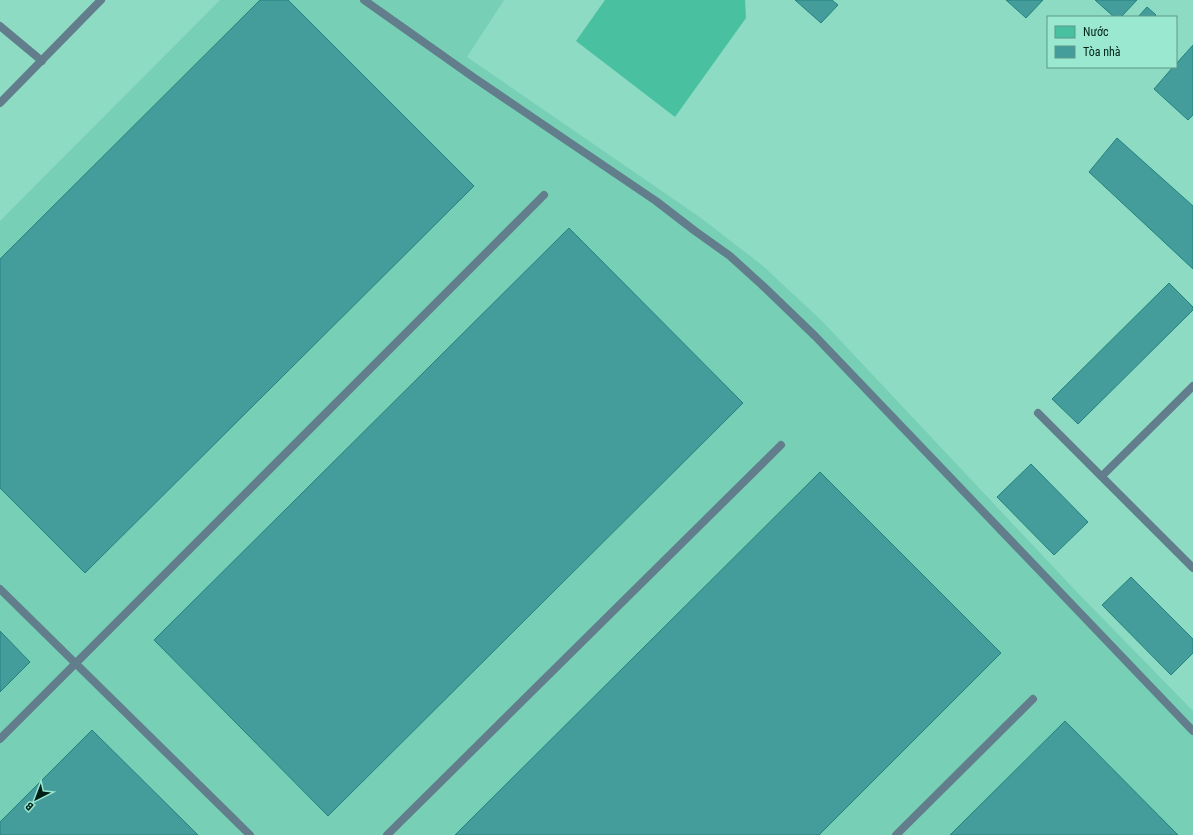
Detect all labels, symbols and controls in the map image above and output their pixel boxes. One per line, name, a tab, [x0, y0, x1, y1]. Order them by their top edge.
legend	[1047, 16, 1177, 68]
text: Nước	[1083, 25, 1109, 39]
text: Tòa nhà	[1083, 45, 1121, 59]
north arrow	[16, 779, 56, 819]
text: B	[23, 799, 36, 813]

